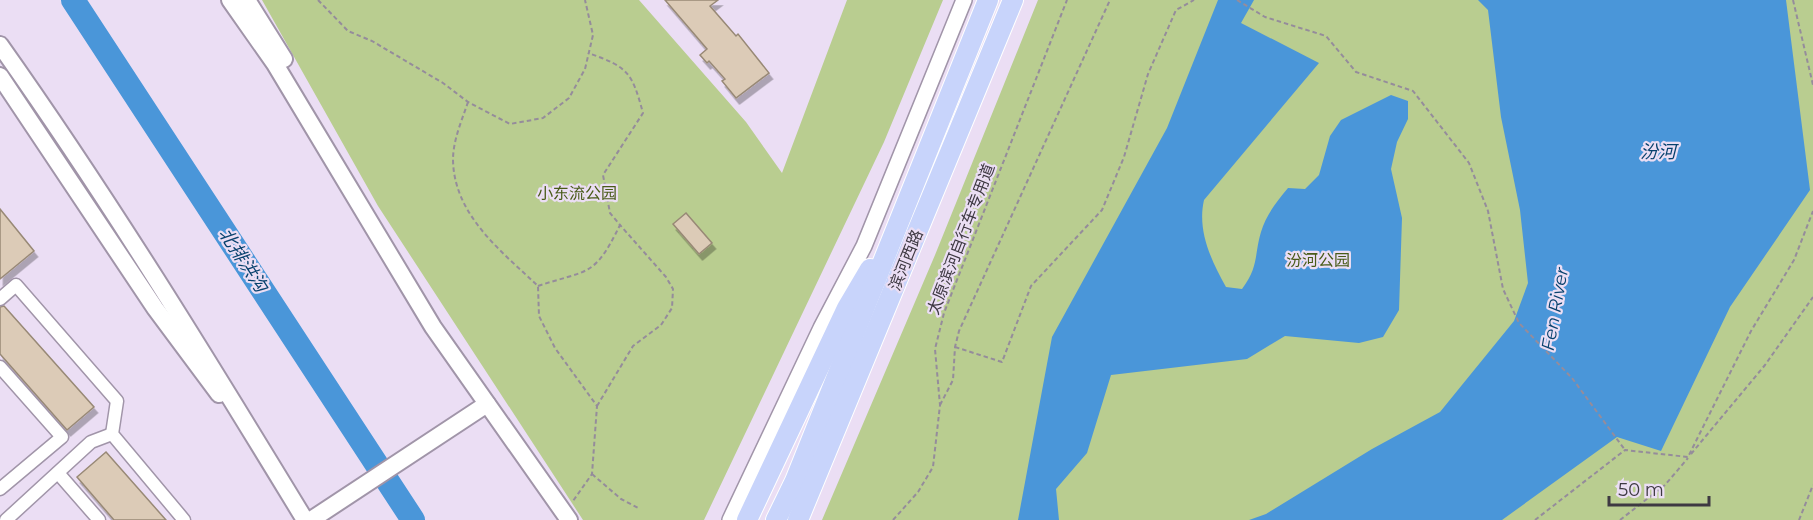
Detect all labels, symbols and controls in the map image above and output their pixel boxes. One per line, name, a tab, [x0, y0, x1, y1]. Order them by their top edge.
water label: 汾河	[1640, 141, 1679, 163]
street label: 太原滨河自行车专用道	[923, 161, 999, 317]
park label: 小东流公园	[537, 184, 617, 203]
water label: 北排洪沟	[214, 224, 273, 298]
street label: 滨河西路	[885, 227, 927, 293]
park label: 汾河公园	[1286, 251, 1350, 270]
water label: Fen River	[1537, 265, 1573, 352]
scale bar	[1609, 469, 1710, 507]
text: 50 m	[1618, 479, 1664, 501]

